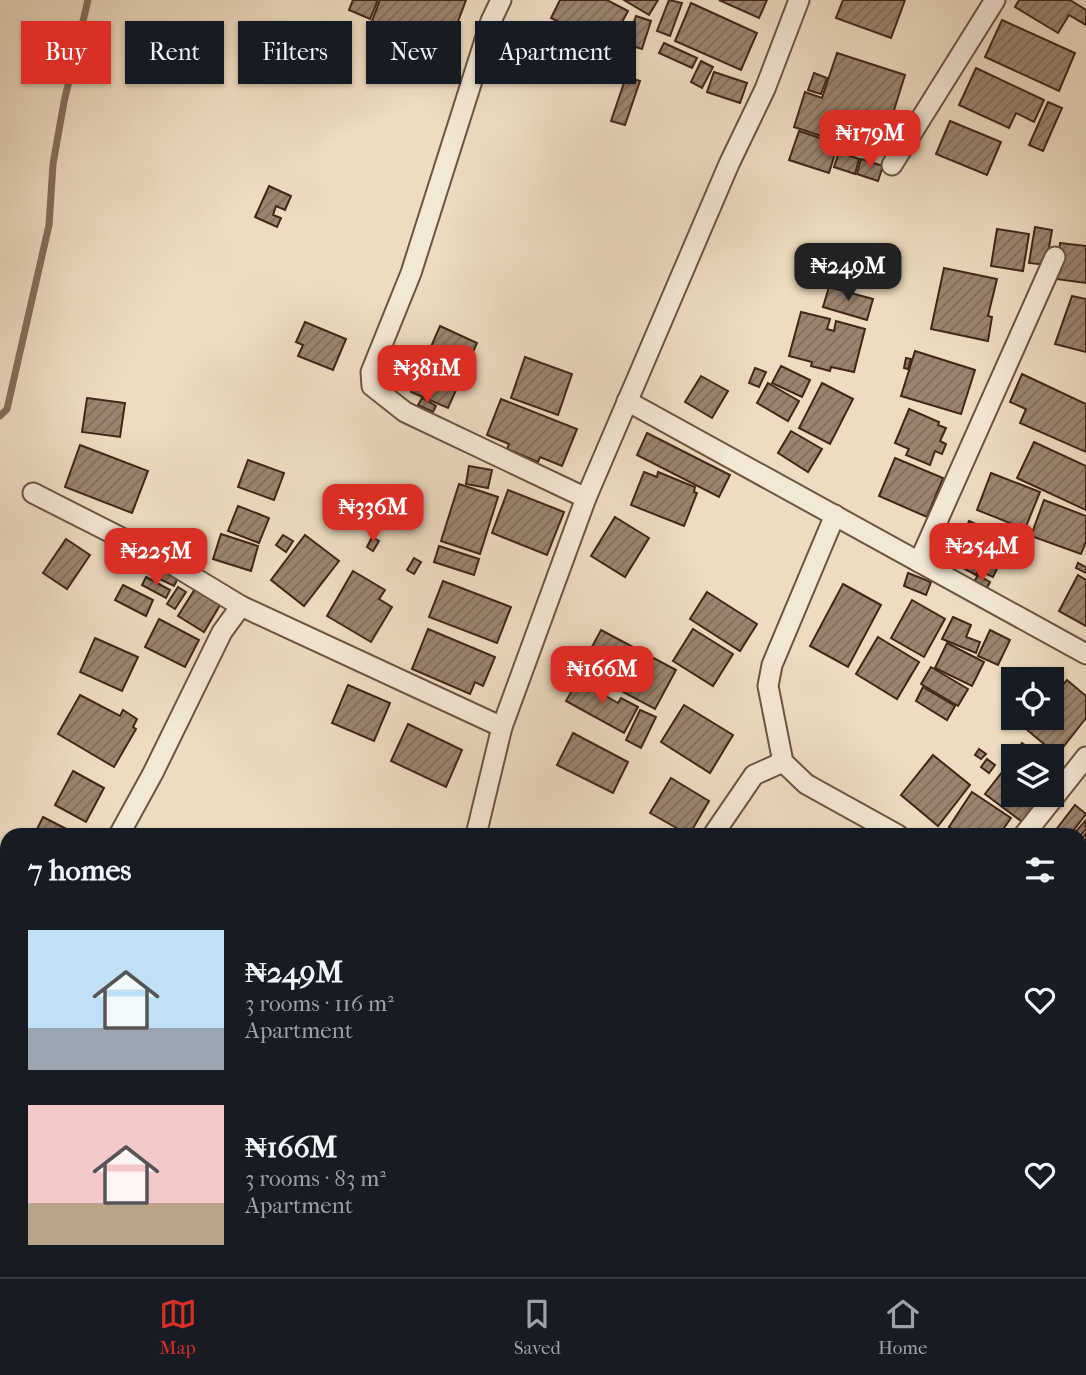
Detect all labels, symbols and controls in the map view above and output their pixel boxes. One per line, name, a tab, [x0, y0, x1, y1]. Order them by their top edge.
chip: Buy	[21, 21, 111, 84]
chip: Rent	[125, 21, 224, 84]
chip: Filters	[238, 21, 352, 84]
chip: New	[366, 21, 461, 84]
chip: Apartment	[475, 21, 636, 84]
pin: ₦179M	[821, 110, 919, 170]
text: ₦179M	[835, 119, 905, 146]
pin: ₦249M	[799, 244, 897, 303]
text: ₦249M	[810, 252, 886, 279]
pin: ₦381M	[378, 346, 476, 405]
text: ₦381M	[394, 354, 460, 381]
pin: ₦336M	[324, 484, 422, 544]
text: ₦336M	[339, 493, 407, 520]
pin: ₦254M	[933, 524, 1031, 583]
pin: ₦225M	[107, 528, 205, 588]
text: ₦254M	[946, 532, 1019, 559]
text: ₦225M	[120, 537, 192, 564]
pin: ₦166M	[553, 646, 651, 706]
text: ₦166M	[567, 655, 637, 682]
map controls	[1001, 667, 1064, 807]
button: locate	[1001, 667, 1064, 730]
button: layers	[1001, 744, 1064, 807]
icon: filters	[1021, 851, 1059, 889]
text: 7 homes	[28, 853, 131, 888]
text: ₦249M	[245, 955, 343, 990]
icon: home	[84, 958, 168, 1042]
icon: heart	[1021, 981, 1059, 1019]
text: 3 rooms · 116 m²	[245, 990, 394, 1017]
text: Apartment	[245, 1017, 353, 1044]
text: ₦166M	[245, 1130, 337, 1165]
icon: home	[84, 1133, 168, 1217]
icon: heart	[1021, 1156, 1059, 1194]
text: 3 rooms · 83 m²	[245, 1165, 386, 1192]
text: Apartment	[245, 1192, 353, 1219]
tab: Map	[159, 1295, 197, 1359]
tab: Saved	[514, 1295, 561, 1359]
tab: Home	[878, 1295, 927, 1359]

